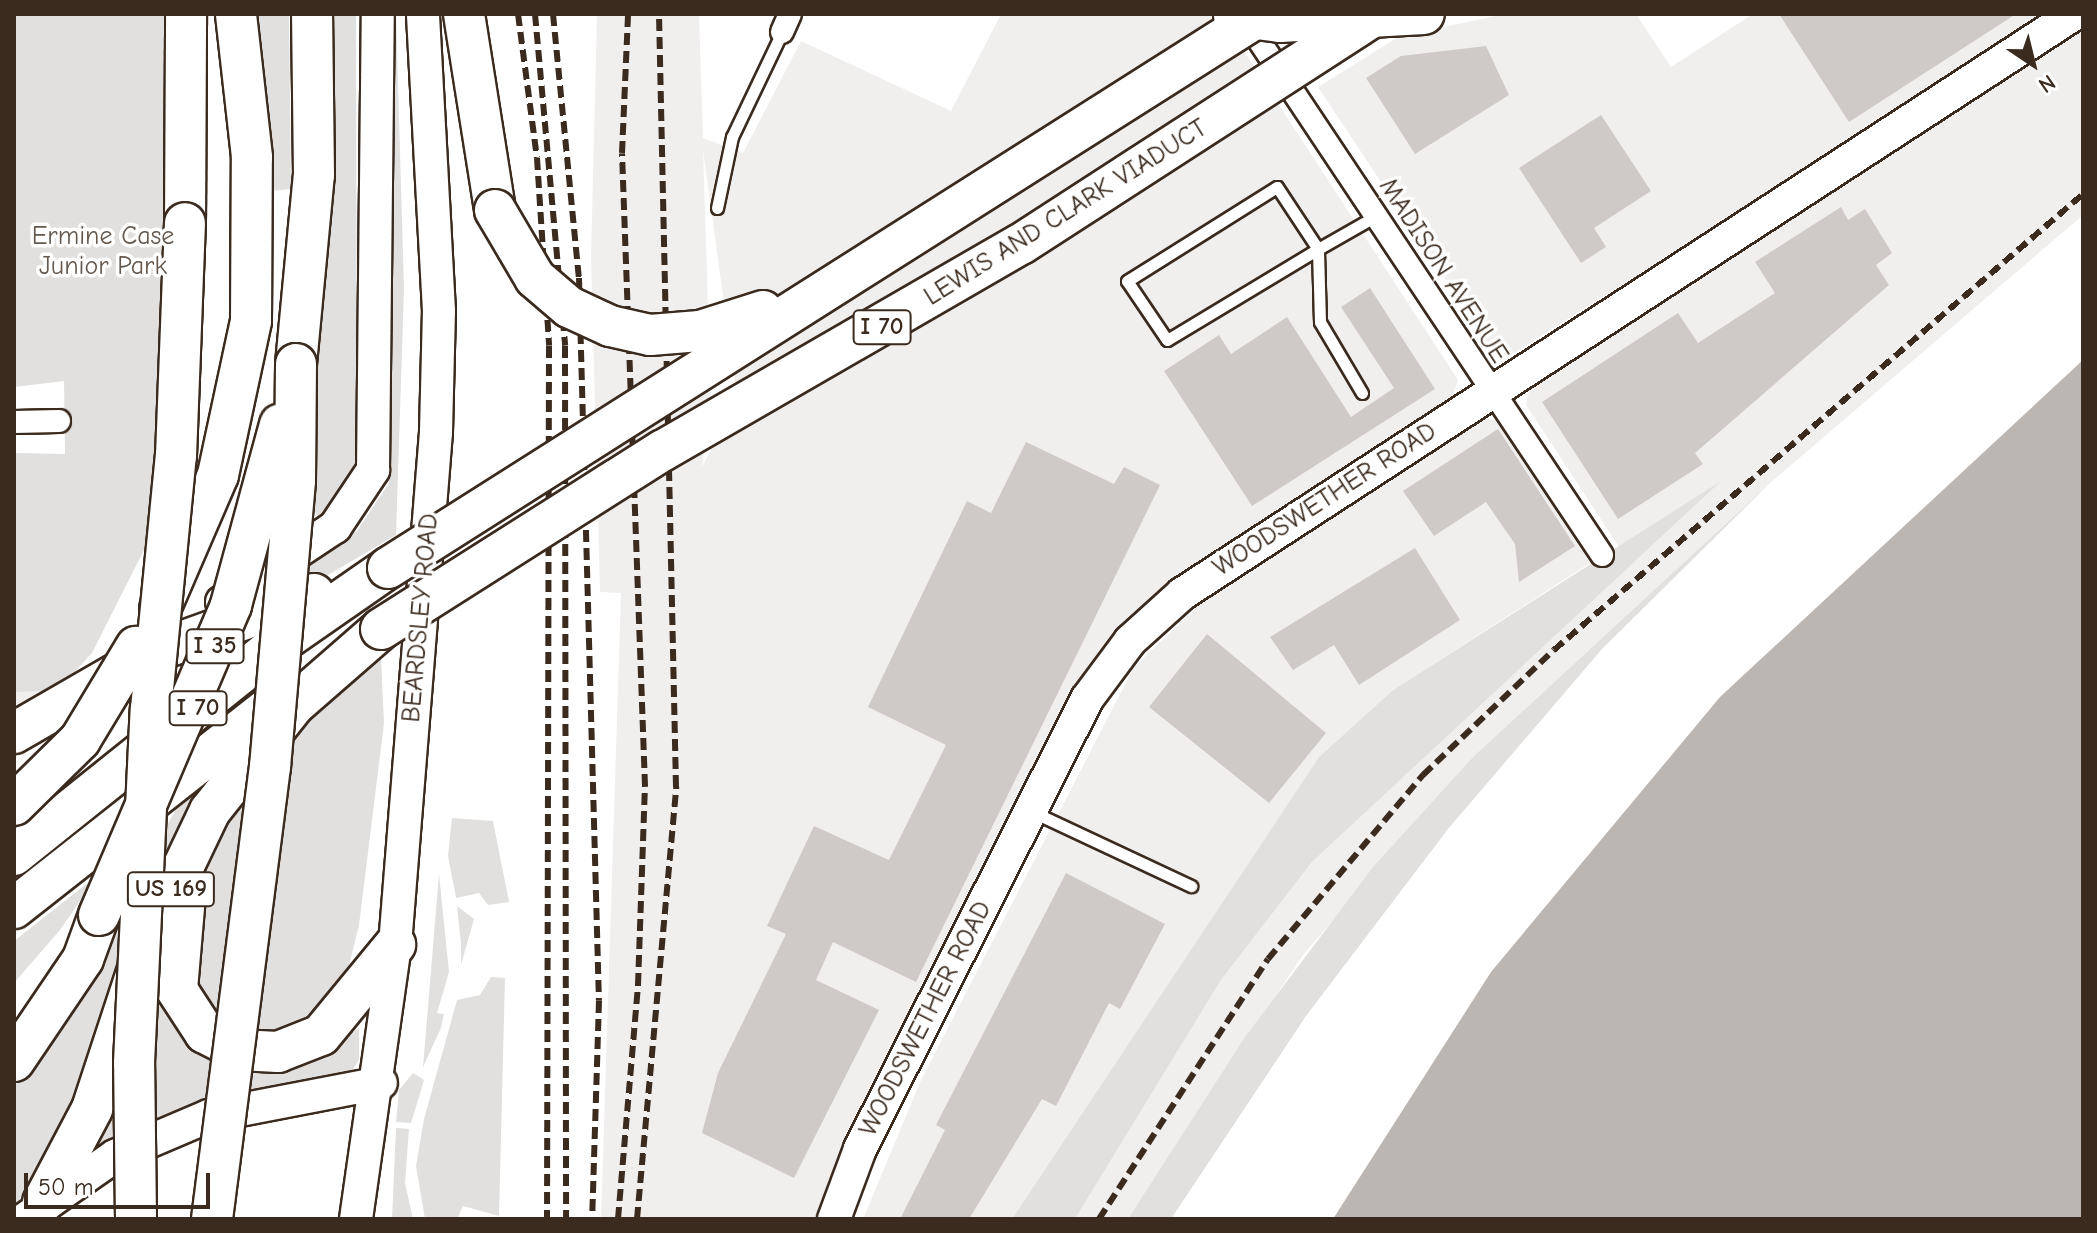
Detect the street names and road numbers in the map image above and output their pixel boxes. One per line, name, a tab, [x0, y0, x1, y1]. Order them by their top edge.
street label: LEWIS AND CLARK VIADUCT	[919, 113, 1213, 313]
street label: MADISON AVENUE	[1372, 173, 1514, 369]
road number: I 70	[852, 307, 912, 347]
street label: WOODSWETHER ROAD	[1208, 416, 1442, 584]
street label: BEARDSLEY ROAD	[396, 512, 446, 724]
road number: I 35	[185, 626, 245, 666]
road number: I 70	[168, 688, 228, 728]
road number: US 169	[125, 869, 217, 909]
street label: WOODSWETHER ROAD	[853, 896, 999, 1142]

